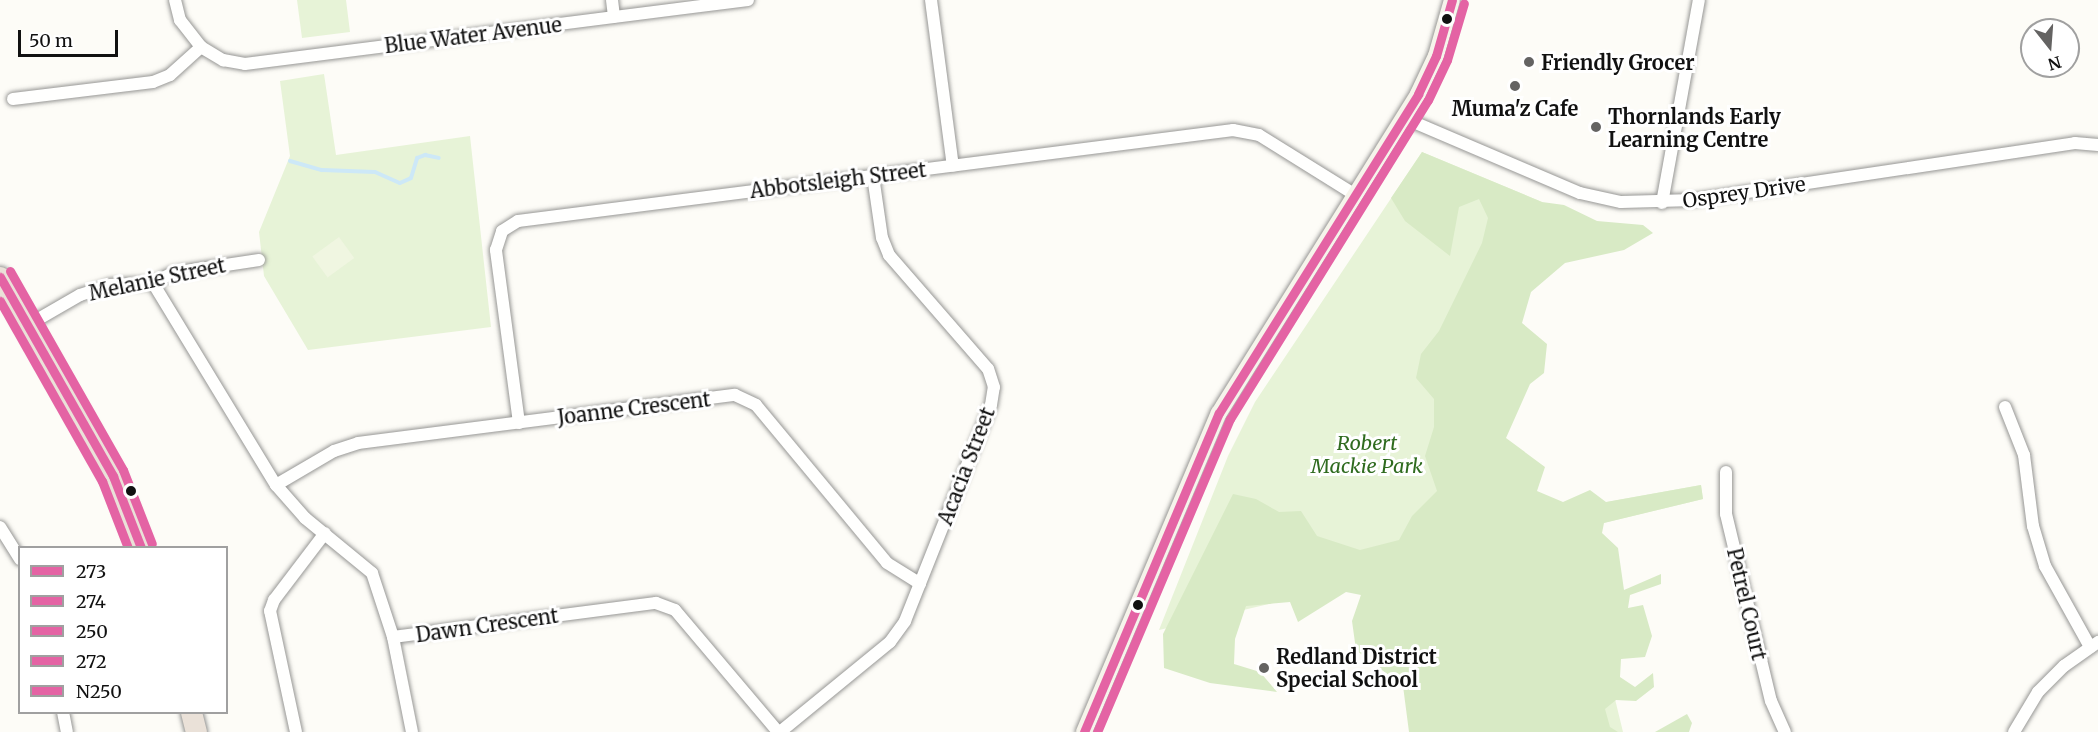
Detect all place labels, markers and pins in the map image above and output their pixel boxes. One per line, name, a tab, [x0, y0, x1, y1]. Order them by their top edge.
unlabelled marker	[1441, 13, 1453, 25]
place label: Friendly Grocer	[1541, 50, 1694, 74]
marker: Friendly Grocer	[1522, 55, 1536, 69]
marker: Muma'z Cafe	[1508, 79, 1522, 93]
place label: Muma'z Cafe	[1452, 96, 1578, 120]
place label: Thornlands Early Learning Centre	[1608, 104, 1781, 151]
marker: Thornlands Early Learning Centre	[1589, 120, 1603, 134]
unlabelled marker	[125, 485, 137, 497]
unlabelled marker	[1132, 599, 1144, 611]
place label: Redland District Special School	[1276, 644, 1437, 691]
marker: Redland District Special School	[1257, 661, 1271, 675]

